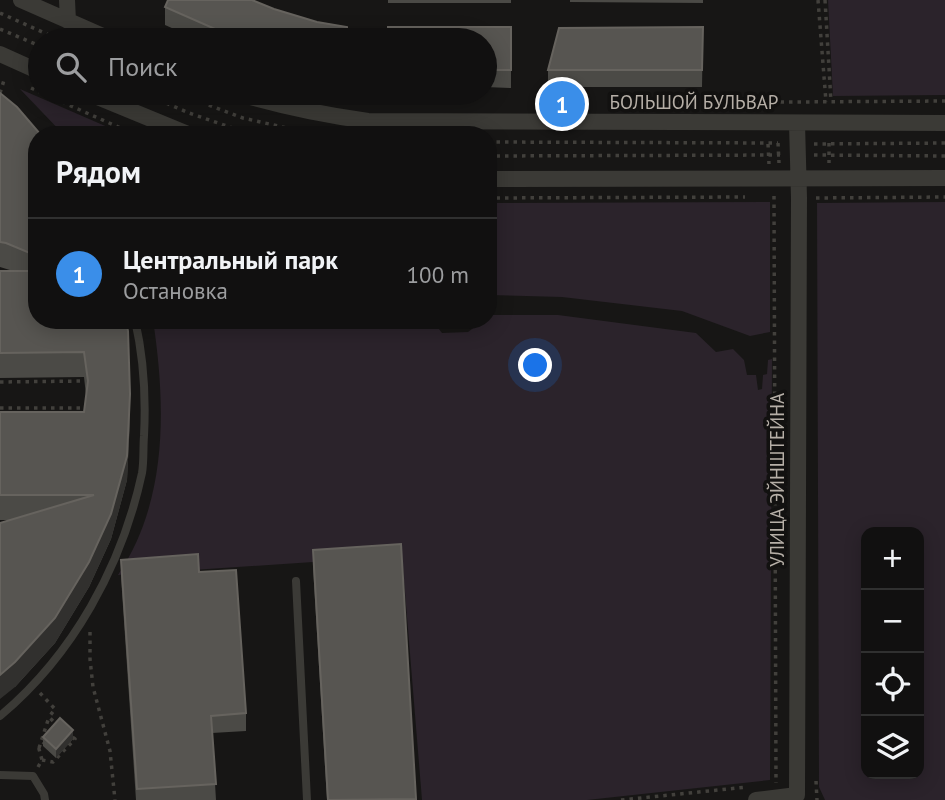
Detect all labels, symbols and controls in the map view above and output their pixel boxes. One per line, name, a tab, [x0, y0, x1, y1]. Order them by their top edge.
search box	[28, 28, 497, 105]
icon: search	[52, 48, 90, 86]
text: Поиск	[108, 50, 177, 83]
pin: 1	[539, 78, 585, 130]
street label: БОЛЬШОЙ БУЛЬВАР	[610, 90, 779, 114]
text: Рядом	[56, 152, 141, 191]
text: Центральный парк	[123, 243, 338, 276]
text: 1	[72, 260, 86, 289]
text: 100 m	[407, 260, 469, 289]
text: Остановка	[123, 276, 228, 305]
your location	[518, 348, 552, 382]
street label: УЛИЦА ЭЙНШТЕЙНА	[765, 393, 789, 567]
map controls	[861, 527, 924, 779]
button: +	[861, 527, 924, 590]
button: −	[861, 590, 924, 653]
button: locate	[861, 653, 924, 716]
button: layers	[861, 716, 924, 779]

